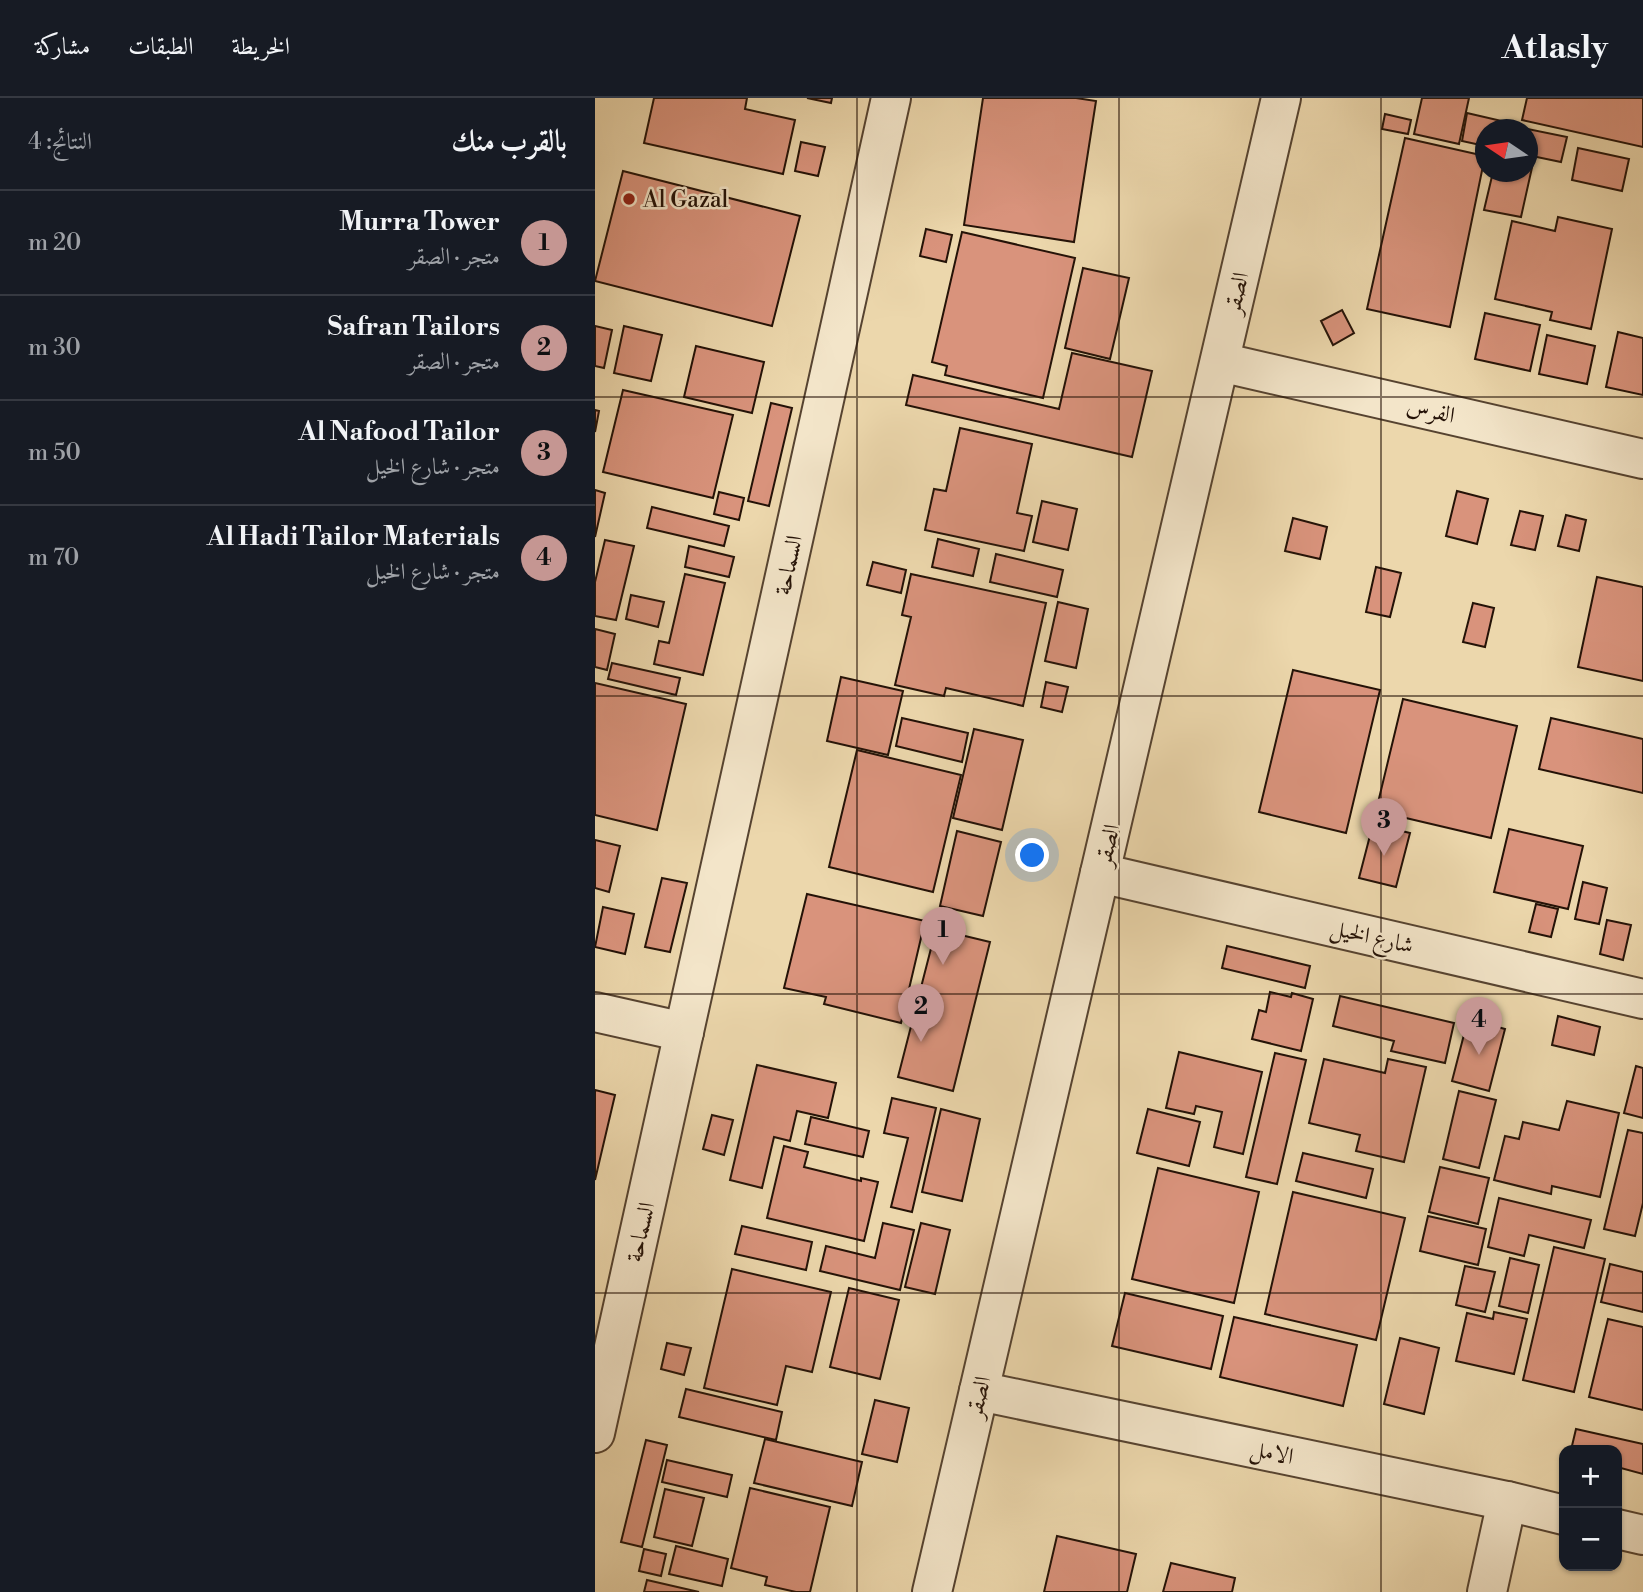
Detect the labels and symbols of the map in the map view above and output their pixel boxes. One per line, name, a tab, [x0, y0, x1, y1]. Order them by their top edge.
north arrow	[1475, 119, 1538, 182]
place label: Al Gazal	[642, 186, 729, 214]
marker: Al Gazal	[621, 191, 637, 207]
street label: الصقر	[1218, 270, 1255, 319]
street label: الفرس	[1404, 392, 1458, 430]
street label: السماحة	[769, 533, 809, 598]
pin: 3	[1361, 798, 1407, 856]
street label: الصقر	[1089, 822, 1126, 871]
your location	[1015, 838, 1049, 872]
pin: 1	[920, 907, 966, 965]
street label: شارع الخيل	[1326, 914, 1416, 965]
pin: 2	[898, 984, 944, 1042]
pin: 4	[1456, 997, 1502, 1055]
street label: السماحة	[621, 1200, 661, 1265]
street label: الصقر	[960, 1374, 997, 1423]
street label: الامل	[1247, 1435, 1296, 1473]

